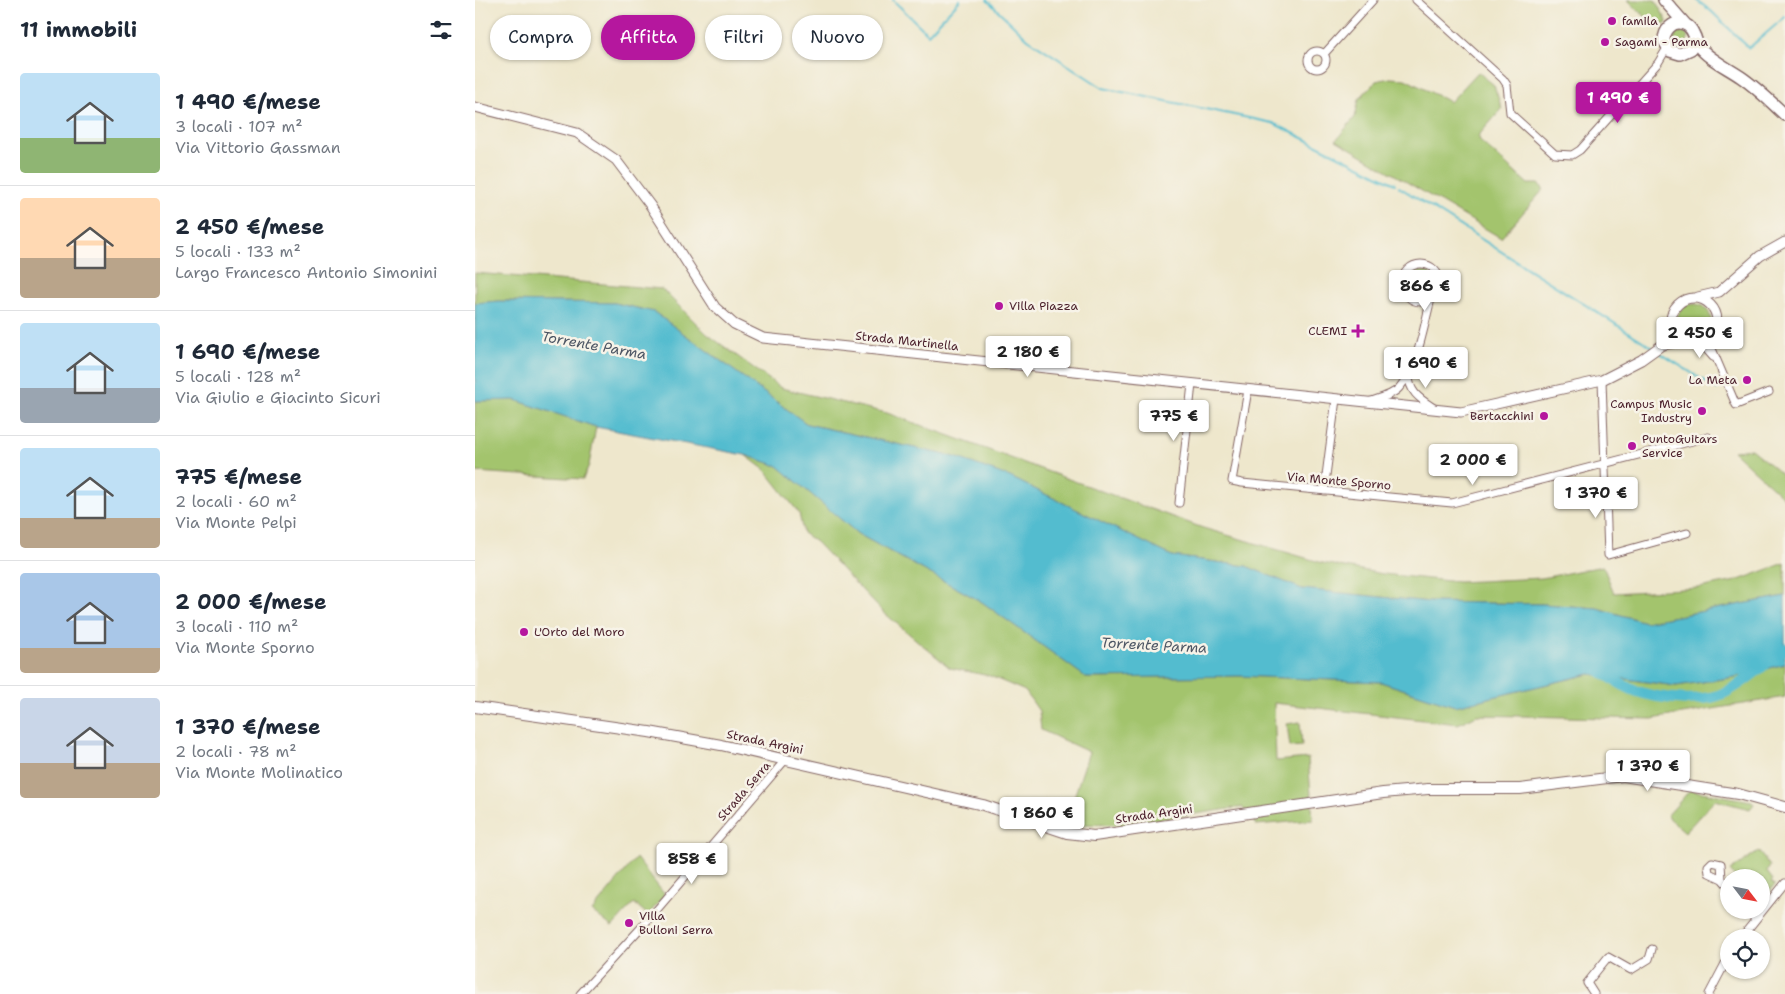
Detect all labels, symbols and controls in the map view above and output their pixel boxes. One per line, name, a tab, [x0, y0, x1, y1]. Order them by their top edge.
place label: famila	[1622, 13, 1658, 29]
chip: Compra	[490, 15, 591, 60]
chip: Affitta	[601, 15, 695, 60]
chip: Filtri	[705, 15, 782, 60]
chip: Nuovo	[792, 15, 883, 60]
marker: famila	[1606, 15, 1618, 27]
text: 11 immobili	[20, 16, 137, 44]
icon: filters	[427, 16, 455, 44]
place label: Sagami - Parma	[1615, 34, 1709, 50]
marker: Sagami - Parma	[1599, 36, 1611, 48]
pin: 1 490 €	[1572, 82, 1664, 124]
text: 1 490 €	[1587, 87, 1649, 108]
text: 1 490 €/mese	[175, 88, 321, 116]
icon: home	[60, 93, 120, 153]
text: 3 locali · 107 m²	[175, 116, 303, 137]
text: Via Vittorio Gassman	[175, 137, 341, 158]
text: 2 450 €/mese	[175, 213, 324, 241]
icon: home	[60, 218, 120, 278]
text: 5 locali · 133 m²	[175, 241, 301, 262]
text: Largo Francesco Antonio Simonini	[175, 262, 438, 283]
pin: 866 €	[1390, 270, 1460, 312]
text: 866 €	[1400, 275, 1450, 296]
place label: Villa Piazza	[1009, 298, 1078, 314]
marker: Villa Piazza	[993, 300, 1005, 312]
pin: 2 450 €	[1654, 316, 1746, 359]
text: 2 450 €	[1667, 322, 1733, 343]
place label: CLEMI	[1308, 323, 1347, 339]
marker: CLEMI	[1351, 324, 1365, 338]
water label: Torrente Parma	[540, 327, 648, 363]
street label: Strada Martinella	[854, 328, 960, 354]
pin: 2 180 €	[982, 336, 1074, 378]
text: 1 690 €/mese	[175, 338, 320, 366]
text: 2 180 €	[997, 341, 1059, 362]
icon: home	[60, 343, 120, 403]
pin: 1 690 €	[1380, 346, 1472, 389]
text: 1 690 €	[1395, 352, 1457, 373]
text: 5 locali · 128 m²	[175, 366, 301, 387]
place label: La Meta	[1689, 372, 1738, 388]
marker: La Meta	[1741, 374, 1753, 386]
text: Via Giulio e Giacinto Sicuri	[175, 387, 381, 408]
place label: Campus Music Industry	[1610, 396, 1692, 426]
pin: 775 €	[1139, 400, 1209, 442]
text: 775 €	[1150, 405, 1198, 426]
marker: Campus Music Industry	[1696, 405, 1708, 417]
place label: Bertacchini	[1470, 408, 1534, 424]
marker: Bertacchini	[1538, 410, 1550, 422]
place label: PuntoGuitars Service	[1642, 431, 1718, 461]
marker: PuntoGuitars Service	[1626, 440, 1638, 452]
pin: 2 000 €	[1427, 444, 1519, 486]
text: 2 000 €	[1440, 449, 1506, 470]
text: 775 €/mese	[175, 463, 302, 491]
icon: home	[60, 468, 120, 528]
street label: Via Monte Sporno	[1286, 468, 1392, 494]
pin: 1 370 €	[1550, 476, 1642, 519]
text: 1 370 €	[1565, 482, 1627, 503]
text: 2 locali · 60 m²	[175, 491, 297, 512]
text: Via Monte Pelpi	[175, 512, 297, 533]
text: 2 000 €/mese	[175, 588, 327, 616]
icon: home	[60, 593, 120, 653]
text: 3 locali · 110 m²	[175, 616, 298, 637]
place label: L'Orto del Moro	[534, 624, 624, 640]
marker: L'Orto del Moro	[518, 626, 530, 638]
water label: Torrente Parma	[1101, 633, 1207, 657]
text: Via Monte Sporno	[175, 637, 315, 658]
text: 1 370 €/mese	[175, 713, 321, 741]
icon: home	[60, 718, 120, 778]
street label: Strada Argini	[725, 726, 805, 758]
text: 2 locali · 78 m²	[175, 741, 297, 762]
pin: 1 370 €	[1602, 750, 1694, 792]
text: 1 370 €	[1617, 755, 1679, 776]
street label: Strada Serra	[714, 758, 775, 824]
text: Via Monte Molinatico	[175, 762, 343, 783]
pin: 1 860 €	[996, 796, 1088, 839]
street label: Strada Argini	[1114, 801, 1194, 827]
text: 1 860 €	[1011, 802, 1073, 823]
pin: 858 €	[657, 842, 727, 885]
text: 858 €	[667, 848, 717, 869]
north arrow	[1720, 869, 1770, 919]
map controls	[1720, 869, 1770, 979]
place label: Villa Bulloni Serra	[639, 908, 713, 938]
marker: Villa Bulloni Serra	[623, 917, 635, 929]
button: locate	[1720, 929, 1770, 979]

